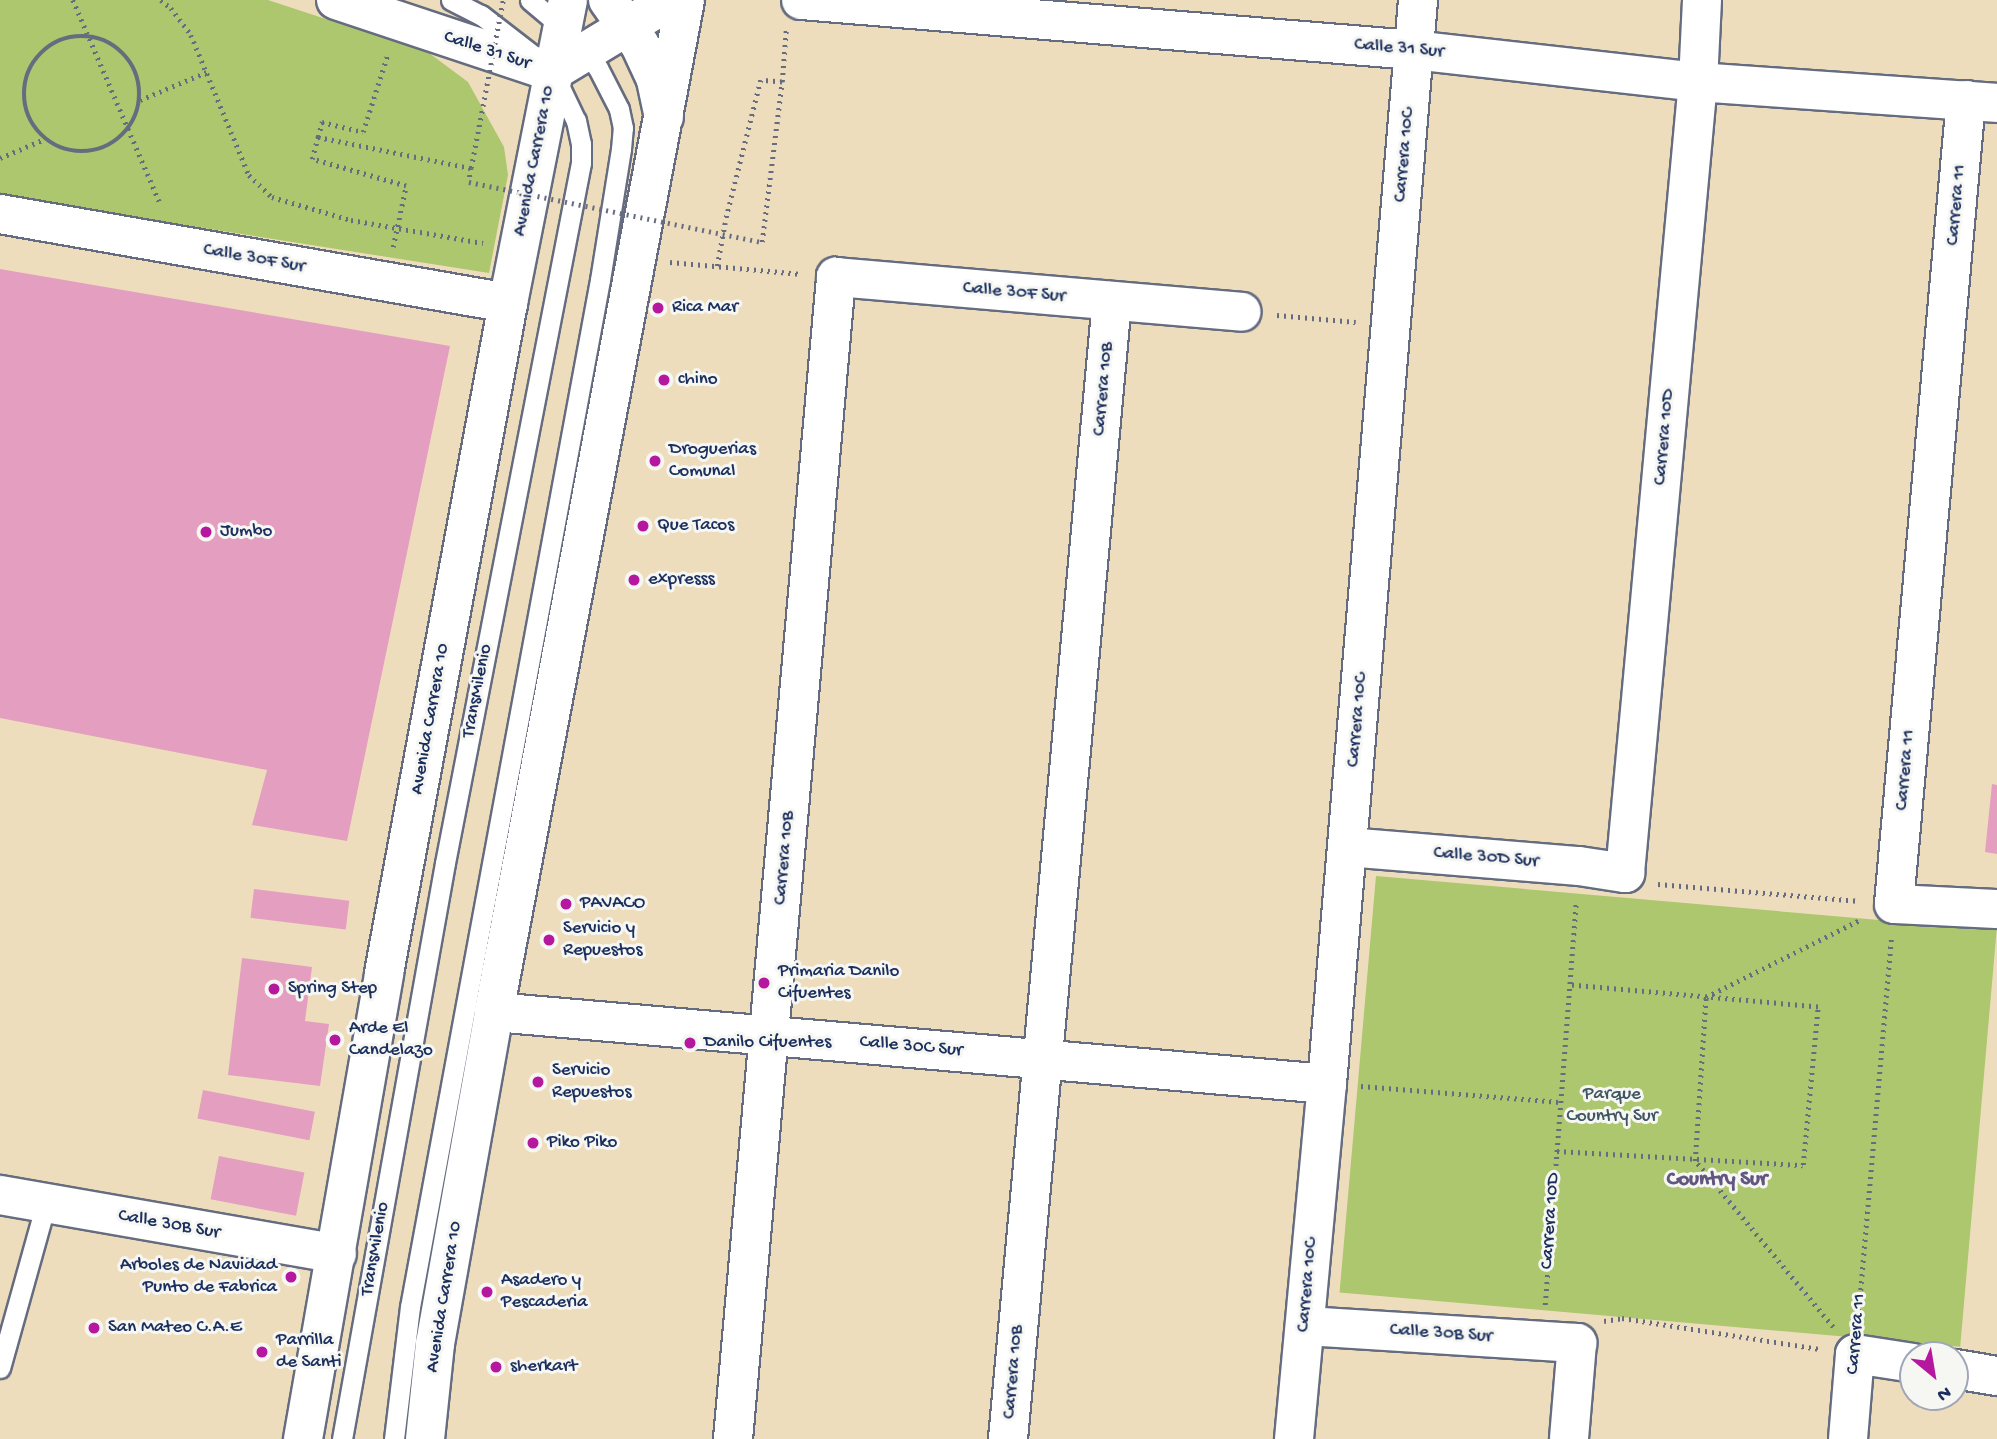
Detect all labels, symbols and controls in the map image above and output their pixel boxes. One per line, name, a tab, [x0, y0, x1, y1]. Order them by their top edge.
street label: Calle 31 Sur	[441, 26, 533, 76]
street label: Calle 31 Sur	[1353, 34, 1445, 64]
street label: Avenida Carrera 10	[509, 84, 561, 238]
street label: Carrera 10C	[1390, 107, 1420, 203]
street label: Carrera 11	[1942, 164, 1972, 246]
street label: Calle 30F Sur	[201, 239, 307, 279]
street label: Calle 30F Sur	[962, 277, 1066, 309]
place label: Rica Mar	[672, 297, 738, 319]
marker: Rica Mar	[650, 300, 666, 316]
street label: Carrera 10B	[1089, 341, 1119, 437]
place label: chino	[678, 369, 718, 391]
marker: chino	[656, 372, 672, 388]
street label: Carrera 10D	[1649, 388, 1681, 486]
place label: Droguerias Comunal	[669, 439, 756, 483]
marker: Droguerias Comunal	[647, 453, 663, 469]
place label: Que Tacos	[657, 515, 734, 537]
marker: Que Tacos	[635, 518, 651, 534]
place label: Jumbo	[220, 521, 272, 543]
marker: Jumbo	[198, 524, 214, 540]
place label: expresss	[648, 569, 715, 591]
marker: expresss	[626, 572, 642, 588]
street label: Avenida Carrera 10	[406, 642, 456, 796]
street label: TransMilenio	[458, 642, 498, 740]
street label: Carrera 10C	[1343, 672, 1373, 768]
street label: Carrera 11	[1891, 729, 1921, 811]
street label: Carrera 10B	[770, 810, 800, 906]
street label: Calle 30D Sur	[1432, 842, 1540, 874]
place label: PAVACO	[580, 893, 645, 915]
marker: PAVACO	[558, 896, 574, 912]
place label: Servicio y Repuestos	[563, 918, 642, 962]
marker: Servicio y Repuestos	[541, 932, 557, 948]
place label: Primaria Danilo Cifuentes	[778, 961, 899, 1005]
marker: Primaria Danilo Cifuentes	[756, 975, 772, 991]
place label: Spring Step	[288, 978, 377, 1000]
marker: Spring Step	[266, 981, 282, 997]
place label: Arde El Candelazo	[349, 1018, 433, 1062]
street label: Calle 30C Sur	[858, 1031, 964, 1063]
marker: Arde El Candelazo	[327, 1032, 343, 1048]
place label: Danilo Cifuentes	[704, 1032, 831, 1054]
marker: Danilo Cifuentes	[682, 1035, 698, 1051]
place label: Servicio Repuestos	[552, 1060, 631, 1104]
marker: Servicio Repuestos	[530, 1074, 546, 1090]
park label: Parque Country Sur	[1567, 1084, 1657, 1128]
place label: Piko Piko	[547, 1132, 617, 1154]
marker: Piko Piko	[525, 1135, 541, 1151]
district label: Country Sur	[1667, 1168, 1767, 1194]
street label: Carrera 10D	[1536, 1172, 1566, 1270]
street label: TransMilenio	[357, 1200, 395, 1298]
street label: Calle 30B Sur	[116, 1205, 222, 1245]
street label: Avenida Carrera 10	[422, 1220, 468, 1374]
street label: Carrera 10C	[1293, 1237, 1323, 1333]
place label: Arboles de Navidad Punto de Fabrica	[120, 1255, 277, 1299]
marker: Arboles de Navidad Punto de Fabrica	[283, 1269, 299, 1285]
place label: Asadero y Pescaderia	[501, 1270, 588, 1314]
marker: Asadero y Pescaderia	[479, 1284, 495, 1300]
street label: Carrera 11	[1842, 1293, 1872, 1375]
place label: San Mateo C.A.E	[108, 1317, 242, 1339]
street label: Calle 30B Sur	[1389, 1319, 1493, 1349]
marker: San Mateo C.A.E	[86, 1320, 102, 1336]
street label: Carrera 10B	[999, 1324, 1029, 1420]
place label: Parrilla de Santi	[276, 1330, 342, 1374]
north arrow	[1899, 1341, 1969, 1411]
marker: Parrilla de Santi	[254, 1344, 270, 1360]
place label: sherkart	[510, 1356, 577, 1378]
marker: sherkart	[488, 1359, 504, 1375]
text: N	[1933, 1380, 1955, 1406]

